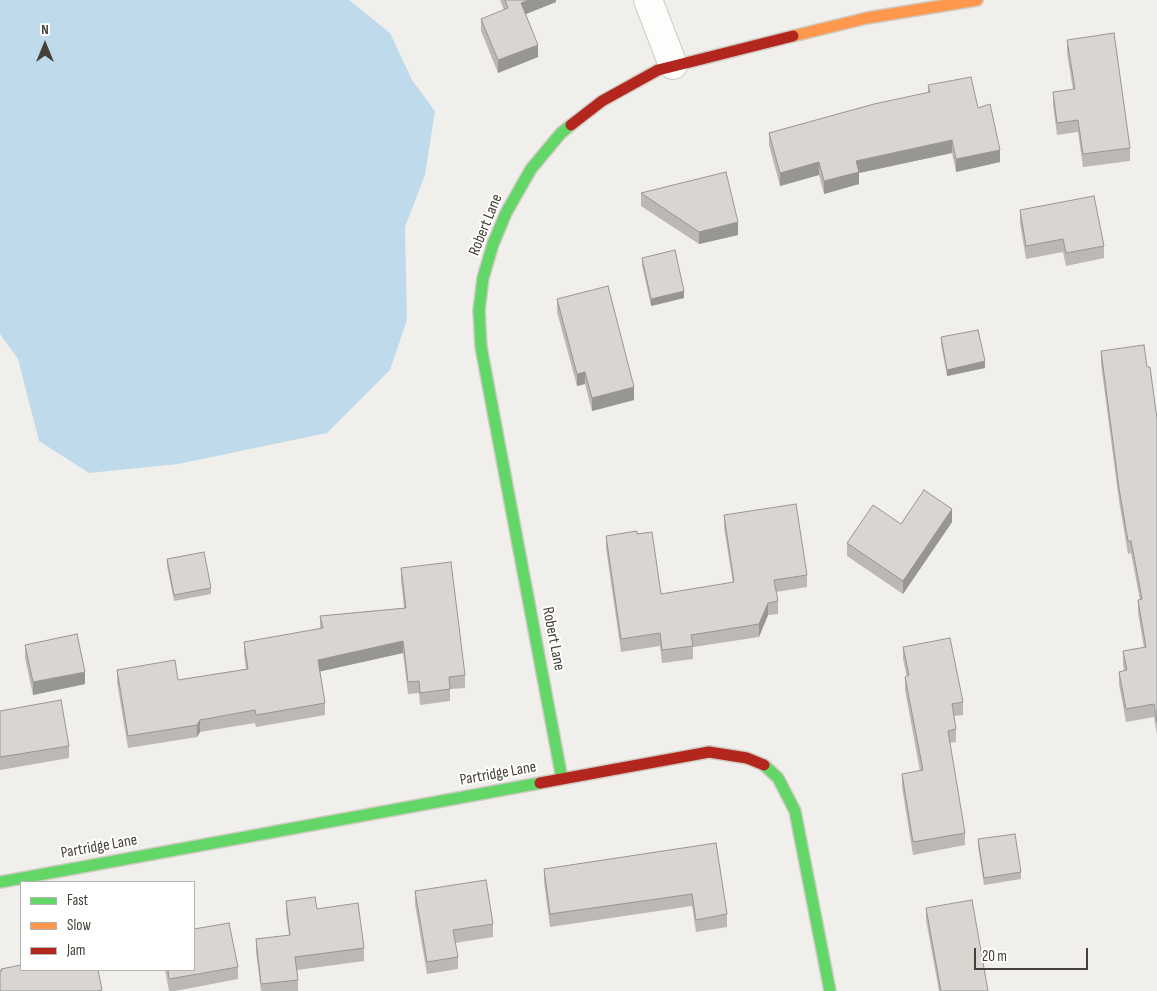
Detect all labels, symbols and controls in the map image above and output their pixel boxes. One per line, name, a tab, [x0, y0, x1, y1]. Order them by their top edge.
north arrow	[20, 20, 70, 70]
text: N	[41, 21, 49, 38]
street label: Robert Lane	[465, 192, 507, 258]
street label: Robert Lane	[537, 606, 569, 672]
street label: Partridge Lane	[458, 758, 538, 790]
street label: Partridge Lane	[59, 831, 139, 863]
legend	[20, 881, 195, 971]
text: Fast	[67, 891, 88, 910]
text: Slow	[67, 916, 91, 935]
scale bar	[977, 938, 1091, 970]
text: Jam	[67, 941, 85, 960]
text: 20 m	[982, 947, 1007, 966]

